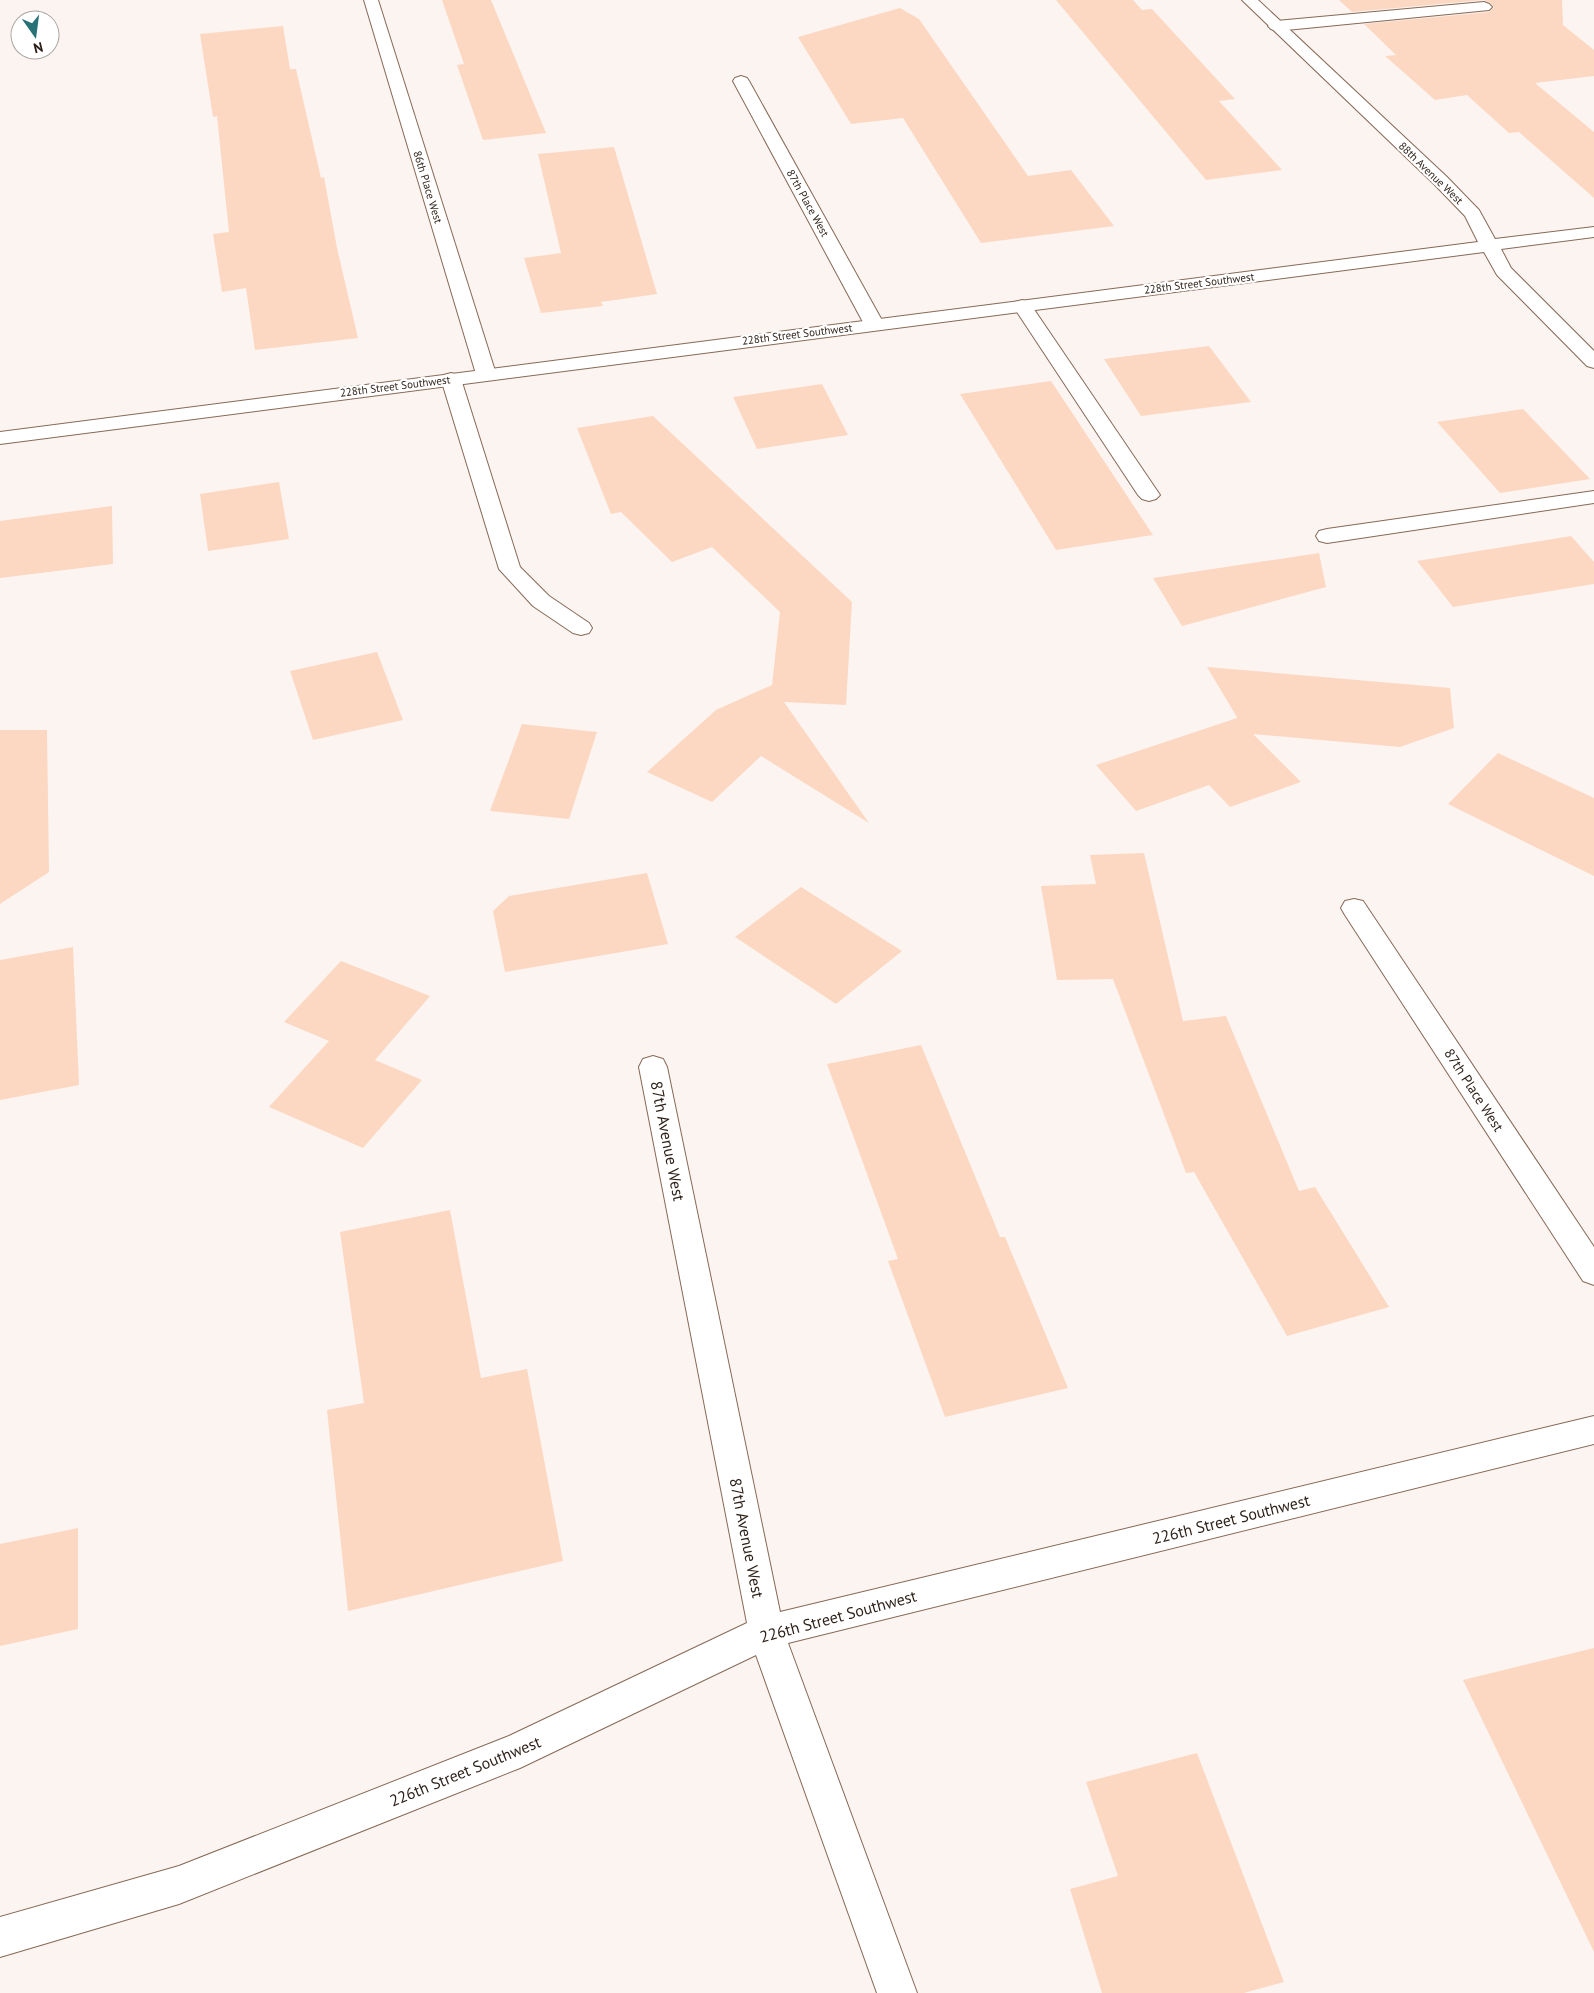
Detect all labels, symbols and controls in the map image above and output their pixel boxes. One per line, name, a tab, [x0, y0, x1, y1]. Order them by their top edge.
north arrow	[10, 10, 60, 60]
text: N	[32, 38, 45, 57]
street label: 88th Avenue West	[1396, 139, 1466, 207]
street label: 86th Place West	[410, 149, 446, 225]
street label: 87th Place West	[784, 167, 832, 239]
street label: 228th Street Southwest	[1143, 269, 1255, 297]
street label: 228th Street Southwest	[741, 320, 853, 348]
street label: 228th Street Southwest	[339, 372, 451, 400]
street label: 87th Place West	[1441, 1045, 1508, 1135]
street label: 87th Avenue West	[647, 1079, 690, 1203]
street label: 87th Avenue West	[726, 1476, 769, 1600]
street label: 226th Street Southwest	[1150, 1490, 1312, 1548]
street label: 226th Street Southwest	[757, 1585, 919, 1647]
street label: 226th Street Southwest	[386, 1731, 544, 1811]

